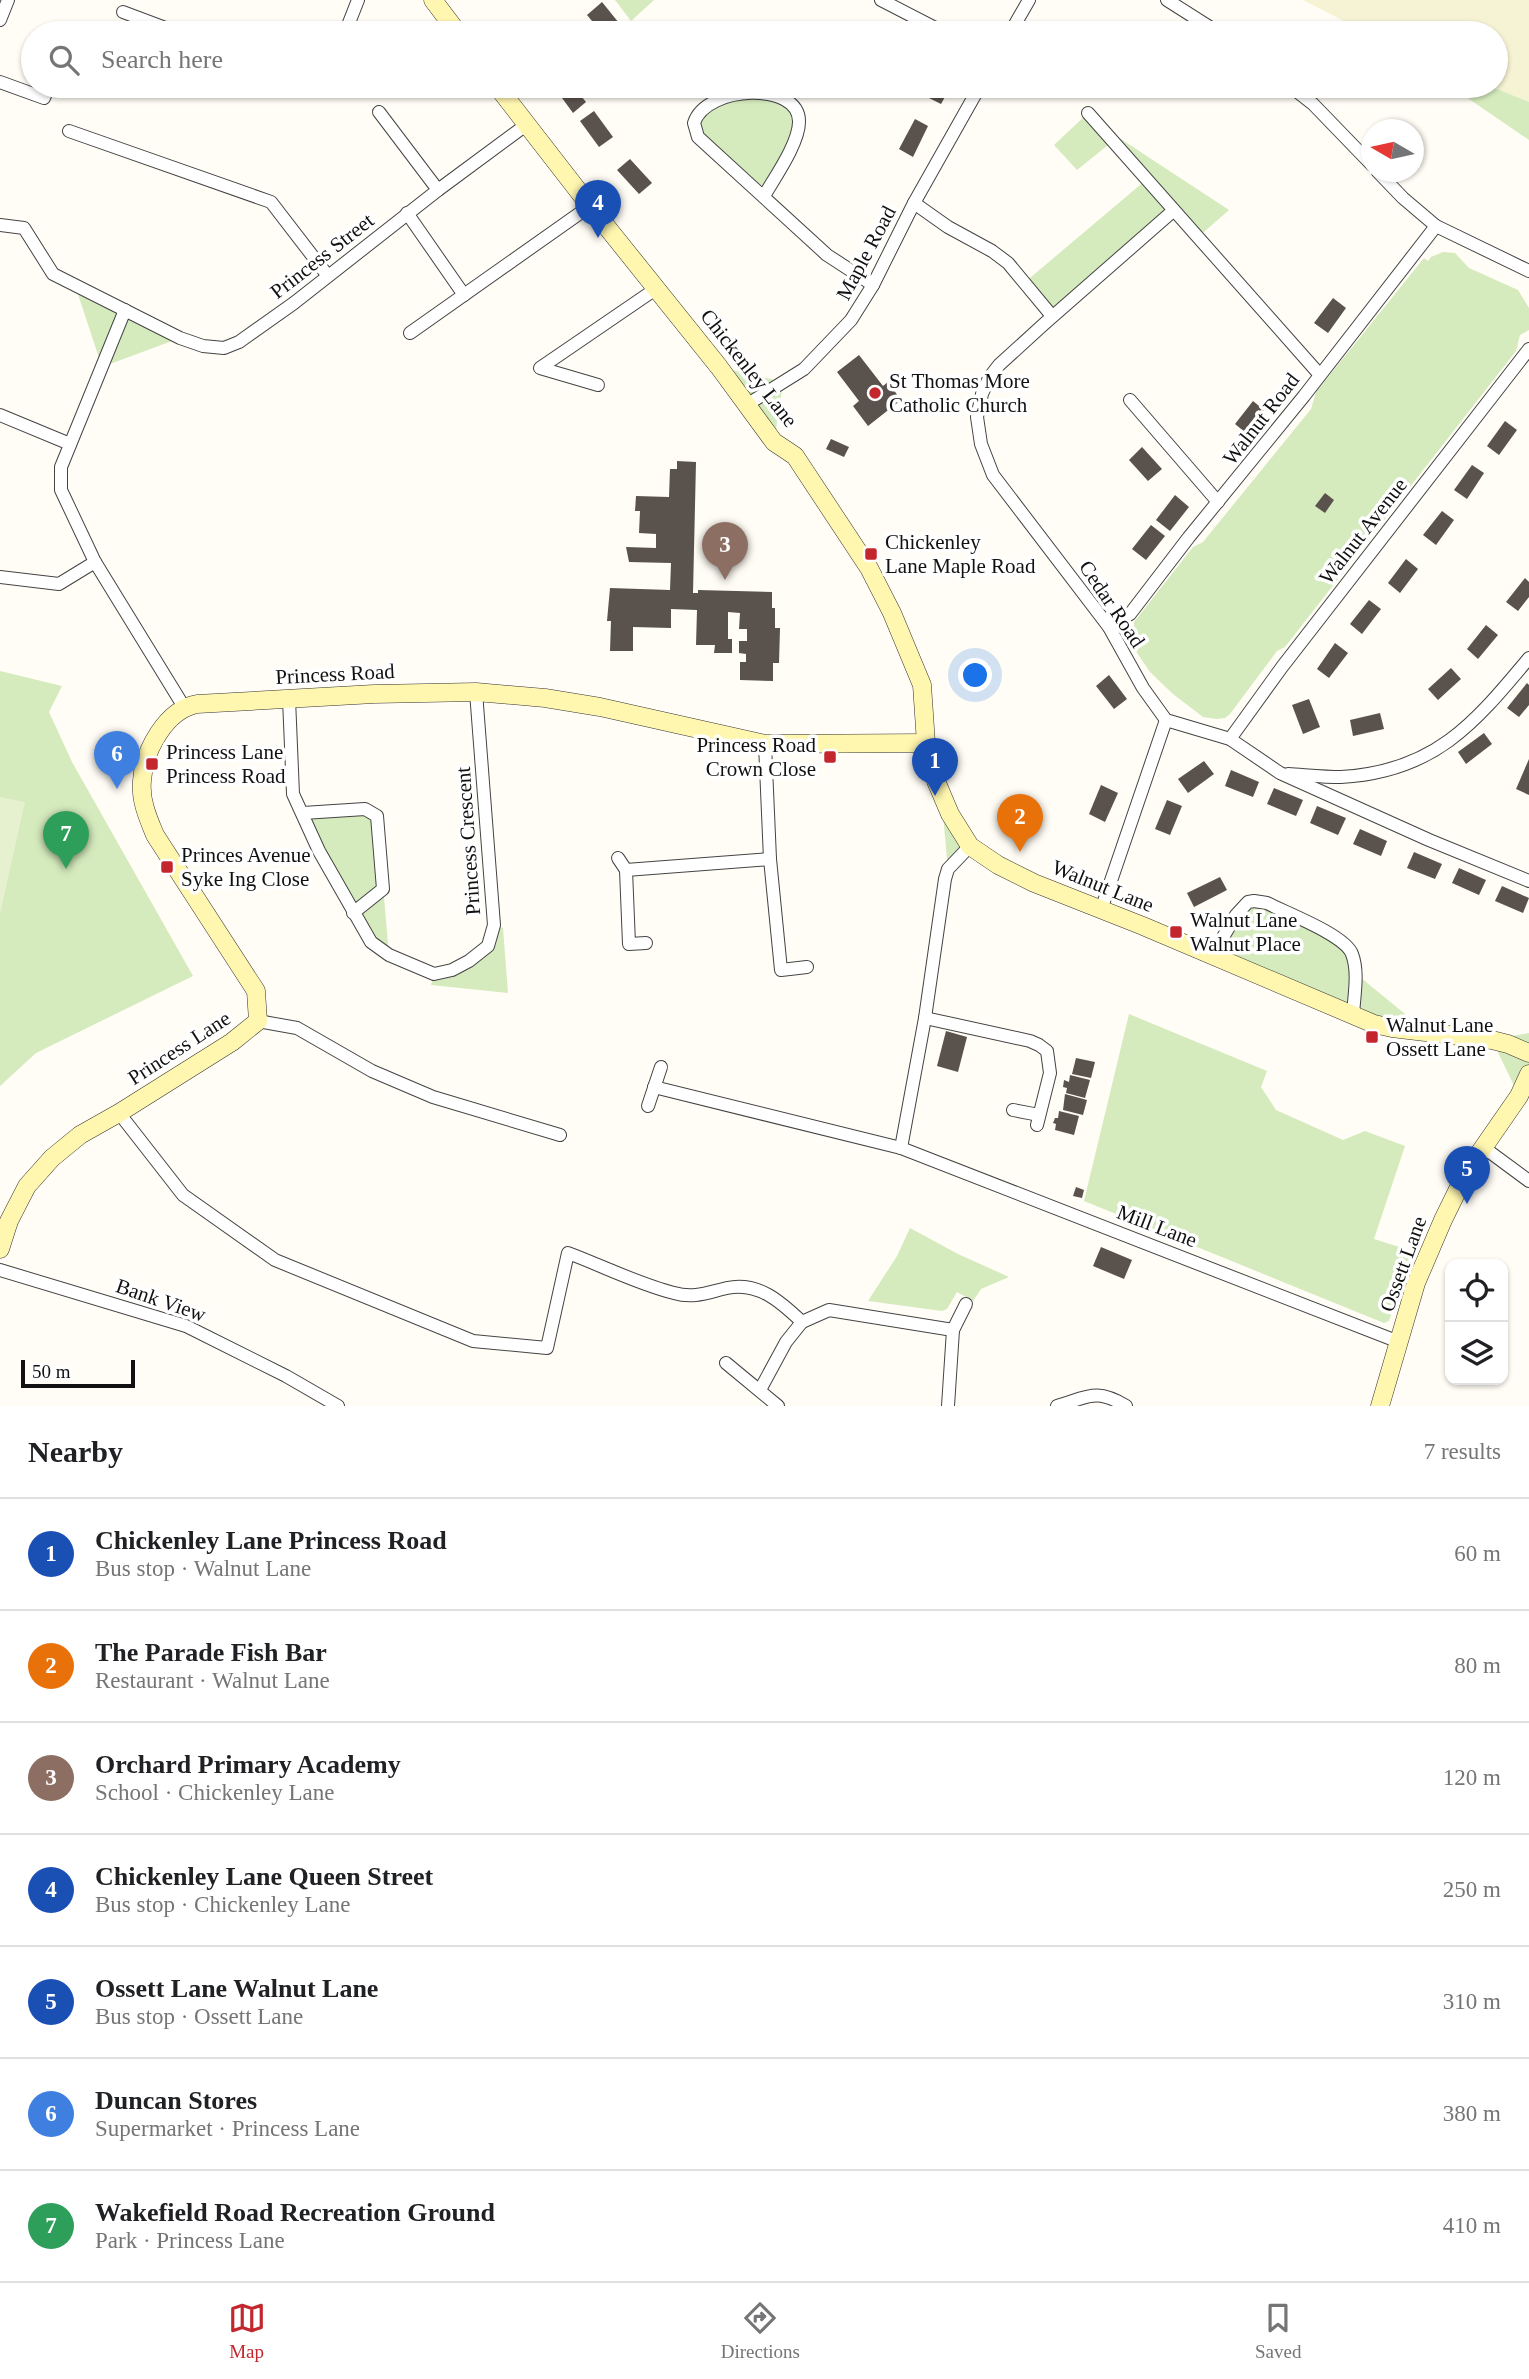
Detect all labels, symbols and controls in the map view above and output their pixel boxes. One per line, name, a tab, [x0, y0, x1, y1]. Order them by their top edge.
search box	[21, 21, 1508, 98]
icon: search	[45, 41, 83, 79]
text: Search here	[101, 45, 223, 74]
north arrow	[1361, 119, 1424, 182]
pin: 4	[575, 180, 621, 238]
street label: Maple Road	[831, 201, 901, 304]
street label: Princess Street	[266, 208, 378, 304]
street label: Chickenley Lane	[696, 304, 802, 432]
street label: Walnut Road	[1218, 368, 1305, 470]
place label: St Thomas More Catholic Church	[889, 369, 1030, 417]
marker: St Thomas More Catholic Church	[867, 385, 883, 401]
street label: Walnut Avenue	[1314, 473, 1412, 589]
pin: 3	[702, 522, 748, 580]
place label: Chickenley Lane Maple Road	[885, 530, 1036, 578]
marker: Chickenley Lane Maple Road	[863, 546, 879, 562]
street label: Cedar Road	[1074, 556, 1150, 652]
your location	[958, 658, 992, 692]
street label: Princess Road	[275, 659, 396, 689]
pin: 6	[94, 731, 140, 789]
place label: Princess Road Crown Close	[696, 733, 816, 781]
pin: 1	[912, 738, 958, 796]
place label: Princess Lane Princess Road	[166, 740, 286, 788]
marker: Princess Road Crown Close	[822, 749, 838, 765]
marker: Princess Lane Princess Road	[144, 756, 160, 772]
street label: Princess Crescent	[451, 766, 485, 916]
pin: 2	[997, 794, 1043, 852]
pin: 7	[43, 811, 89, 869]
place label: Princes Avenue Syke Ing Close	[181, 843, 311, 891]
street label: Walnut Lane	[1049, 855, 1157, 917]
marker: Princes Avenue Syke Ing Close	[159, 859, 175, 875]
place label: Walnut Lane Walnut Place	[1190, 908, 1301, 956]
marker: Walnut Lane Walnut Place	[1168, 924, 1184, 940]
street label: Princess Lane	[123, 1006, 235, 1090]
place label: Walnut Lane Ossett Lane	[1386, 1013, 1493, 1061]
marker: Walnut Lane Ossett Lane	[1364, 1029, 1380, 1045]
pin: 5	[1444, 1146, 1490, 1204]
street label: Mill Lane	[1114, 1200, 1200, 1252]
street label: Ossett Lane	[1375, 1213, 1431, 1315]
map controls	[1445, 1259, 1508, 1385]
button: locate	[1445, 1259, 1508, 1322]
street label: Bank View	[113, 1273, 210, 1327]
button: layers	[1445, 1322, 1508, 1385]
scale bar	[21, 1357, 135, 1389]
text: 50 m	[32, 1361, 71, 1382]
text: Nearby	[28, 1435, 123, 1468]
text: 7 results	[1424, 1439, 1501, 1464]
text: Chickenley Lane Princess Road	[95, 1526, 447, 1555]
text: 1	[45, 1541, 57, 1566]
text: 60 m	[1454, 1541, 1501, 1566]
text: Bus stop · Walnut Lane	[95, 1556, 311, 1581]
text: The Parade Fish Bar	[95, 1638, 327, 1667]
text: 2	[45, 1653, 57, 1678]
text: 80 m	[1454, 1653, 1501, 1678]
text: Restaurant · Walnut Lane	[95, 1668, 330, 1693]
text: Orchard Primary Academy	[95, 1750, 401, 1779]
text: 3	[45, 1765, 57, 1790]
text: 120 m	[1443, 1765, 1501, 1790]
text: School · Chickenley Lane	[95, 1780, 335, 1805]
text: Chickenley Lane Queen Street	[95, 1862, 433, 1891]
text: 4	[45, 1877, 57, 1902]
text: 250 m	[1443, 1877, 1501, 1902]
text: Bus stop · Chickenley Lane	[95, 1892, 351, 1917]
text: Ossett Lane Walnut Lane	[95, 1974, 378, 2003]
text: 5	[45, 1989, 57, 2014]
text: 310 m	[1443, 1989, 1501, 2014]
text: Bus stop · Ossett Lane	[95, 2004, 303, 2029]
text: Duncan Stores	[95, 2086, 257, 2115]
text: 6	[45, 2101, 57, 2126]
text: 380 m	[1443, 2101, 1501, 2126]
text: Supermarket · Princess Lane	[95, 2116, 360, 2141]
text: Wakefield Road Recreation Ground	[95, 2198, 495, 2227]
text: 7	[45, 2213, 57, 2238]
text: 410 m	[1443, 2213, 1501, 2238]
text: Park · Princess Lane	[95, 2228, 285, 2253]
tab: Map	[228, 2299, 266, 2363]
tab: Directions	[721, 2299, 800, 2363]
tab: Saved	[1255, 2299, 1301, 2363]

